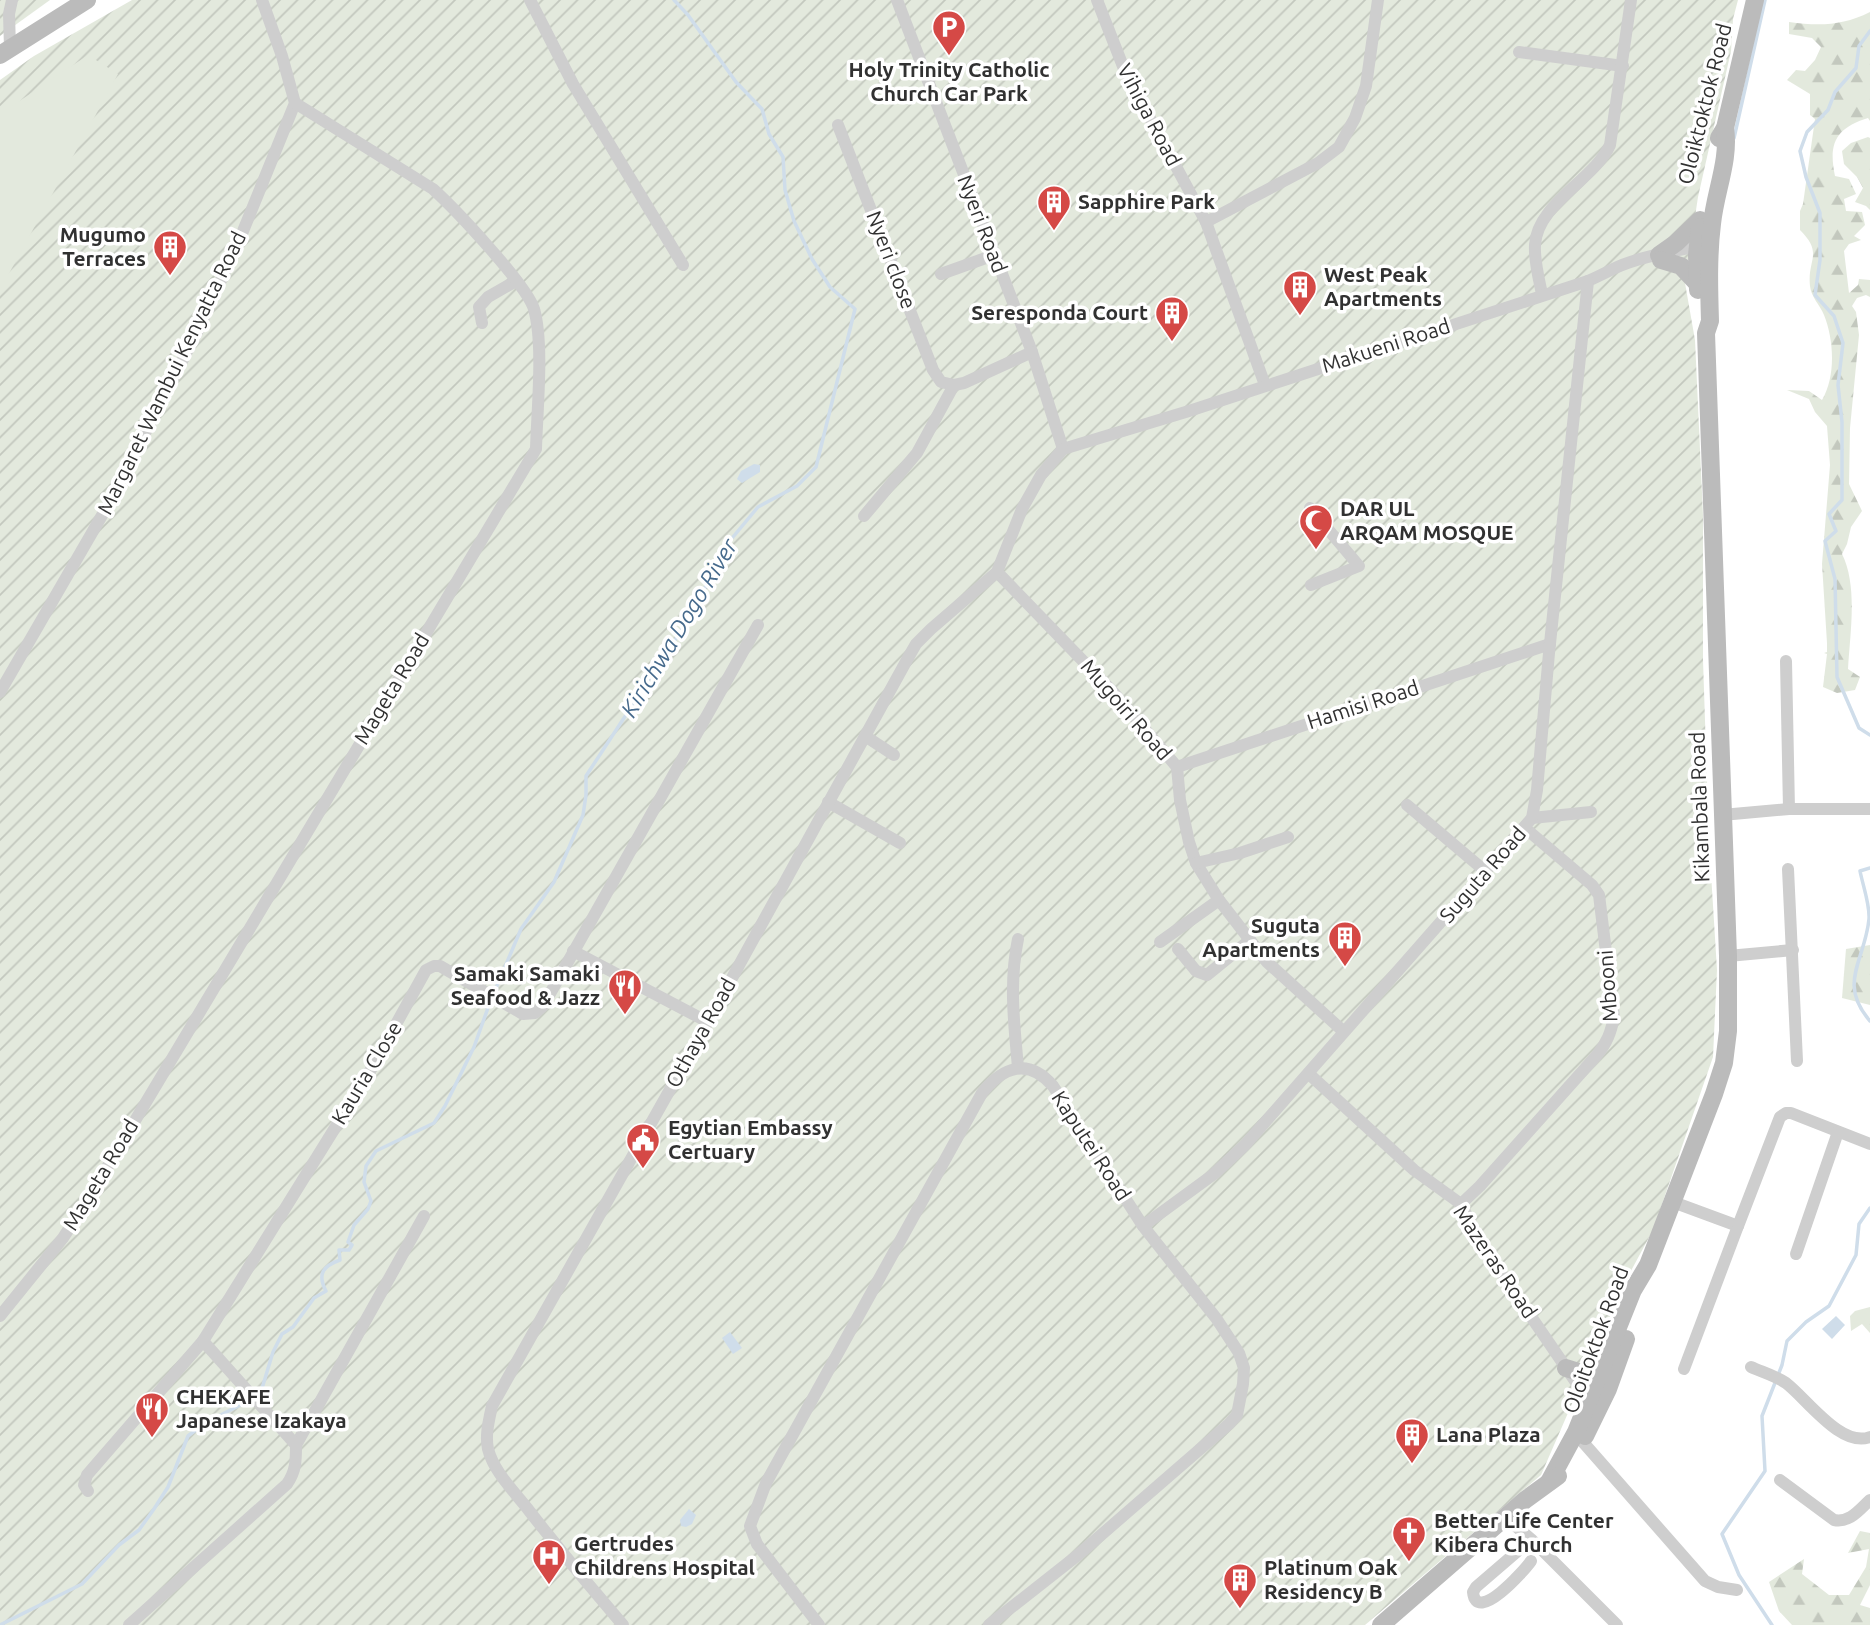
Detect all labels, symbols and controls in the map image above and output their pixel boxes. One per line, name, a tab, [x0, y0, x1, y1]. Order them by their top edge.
parking icon: Holy Trinity Catholic Church Car Park	[930, 8, 968, 57]
street label: Oloiktoktok Road	[1672, 21, 1736, 187]
place label: Holy Trinity Catholic Church Car Park	[849, 57, 1049, 105]
street label: Vihiga Road	[1113, 59, 1187, 170]
street label: Nyeri Road	[953, 171, 1013, 276]
building icon: Sapphire Park	[1035, 183, 1073, 232]
place label: Sapphire Park	[1078, 189, 1215, 213]
street label: Nyeri close	[862, 207, 922, 312]
place label: Mugumo Terraces	[60, 222, 146, 270]
street label: Margaret Wambui Kenyatta Road	[92, 227, 250, 518]
building icon: Mugumo Terraces	[151, 228, 189, 277]
place label: West Peak Apartments	[1324, 262, 1442, 310]
building icon: West Peak Apartments	[1281, 268, 1319, 317]
building icon: Seresponda Court	[1153, 294, 1191, 343]
place label: Seresponda Court	[971, 300, 1148, 324]
street label: Makueni Road	[1318, 313, 1453, 377]
place label: DAR UL ARQAM MOSQUE	[1340, 496, 1514, 544]
mosque icon: DAR UL ARQAM MOSQUE	[1297, 502, 1335, 551]
water label: Kirichwa Dogo River	[615, 533, 742, 721]
street label: Mageta Road	[349, 629, 434, 748]
street label: Mugoiri Road	[1076, 654, 1177, 765]
street label: Hamisi Road	[1304, 675, 1422, 733]
street label: Kikambala Road	[1684, 731, 1714, 883]
street label: Suguta Road	[1434, 821, 1530, 927]
place label: Suguta Apartments	[1202, 913, 1320, 961]
building icon: Suguta Apartments	[1326, 919, 1364, 968]
street label: Mbooni	[1593, 949, 1621, 1023]
place label: Samaki Samaki Seafood & Jazz	[451, 961, 600, 1009]
restaurant icon: Samaki Samaki Seafood & Jazz	[606, 967, 644, 1016]
street label: Othaya Road	[660, 974, 740, 1091]
street label: Kauria Close	[326, 1017, 406, 1128]
street label: Kaputei Road	[1047, 1086, 1136, 1205]
street label: Mageta Road	[58, 1115, 143, 1234]
place label: Egytian Embassy Certuary	[668, 1115, 833, 1163]
public building icon: Egytian Embassy Certuary	[624, 1121, 662, 1170]
street label: Mazeras Road	[1449, 1200, 1542, 1323]
street label: Oloitoktok Road	[1557, 1263, 1633, 1416]
place label: CHEKAFE Japanese Izakaya	[176, 1384, 347, 1432]
restaurant icon: CHEKAFE Japanese Izakaya	[133, 1390, 171, 1439]
building icon: Lana Plaza	[1393, 1416, 1431, 1465]
place label: Lana Plaza	[1436, 1422, 1541, 1446]
place label: Better Life Center Kibera Church	[1434, 1508, 1614, 1556]
church icon: Better Life Center Kibera Church	[1390, 1514, 1428, 1563]
place label: Gertrudes Childrens Hospital	[574, 1531, 755, 1579]
hospital icon: Gertrudes Childrens Hospital	[530, 1537, 568, 1586]
place label: Platinum Oak Residency B	[1264, 1555, 1398, 1603]
building icon: Platinum Oak Residency B	[1221, 1561, 1259, 1610]

